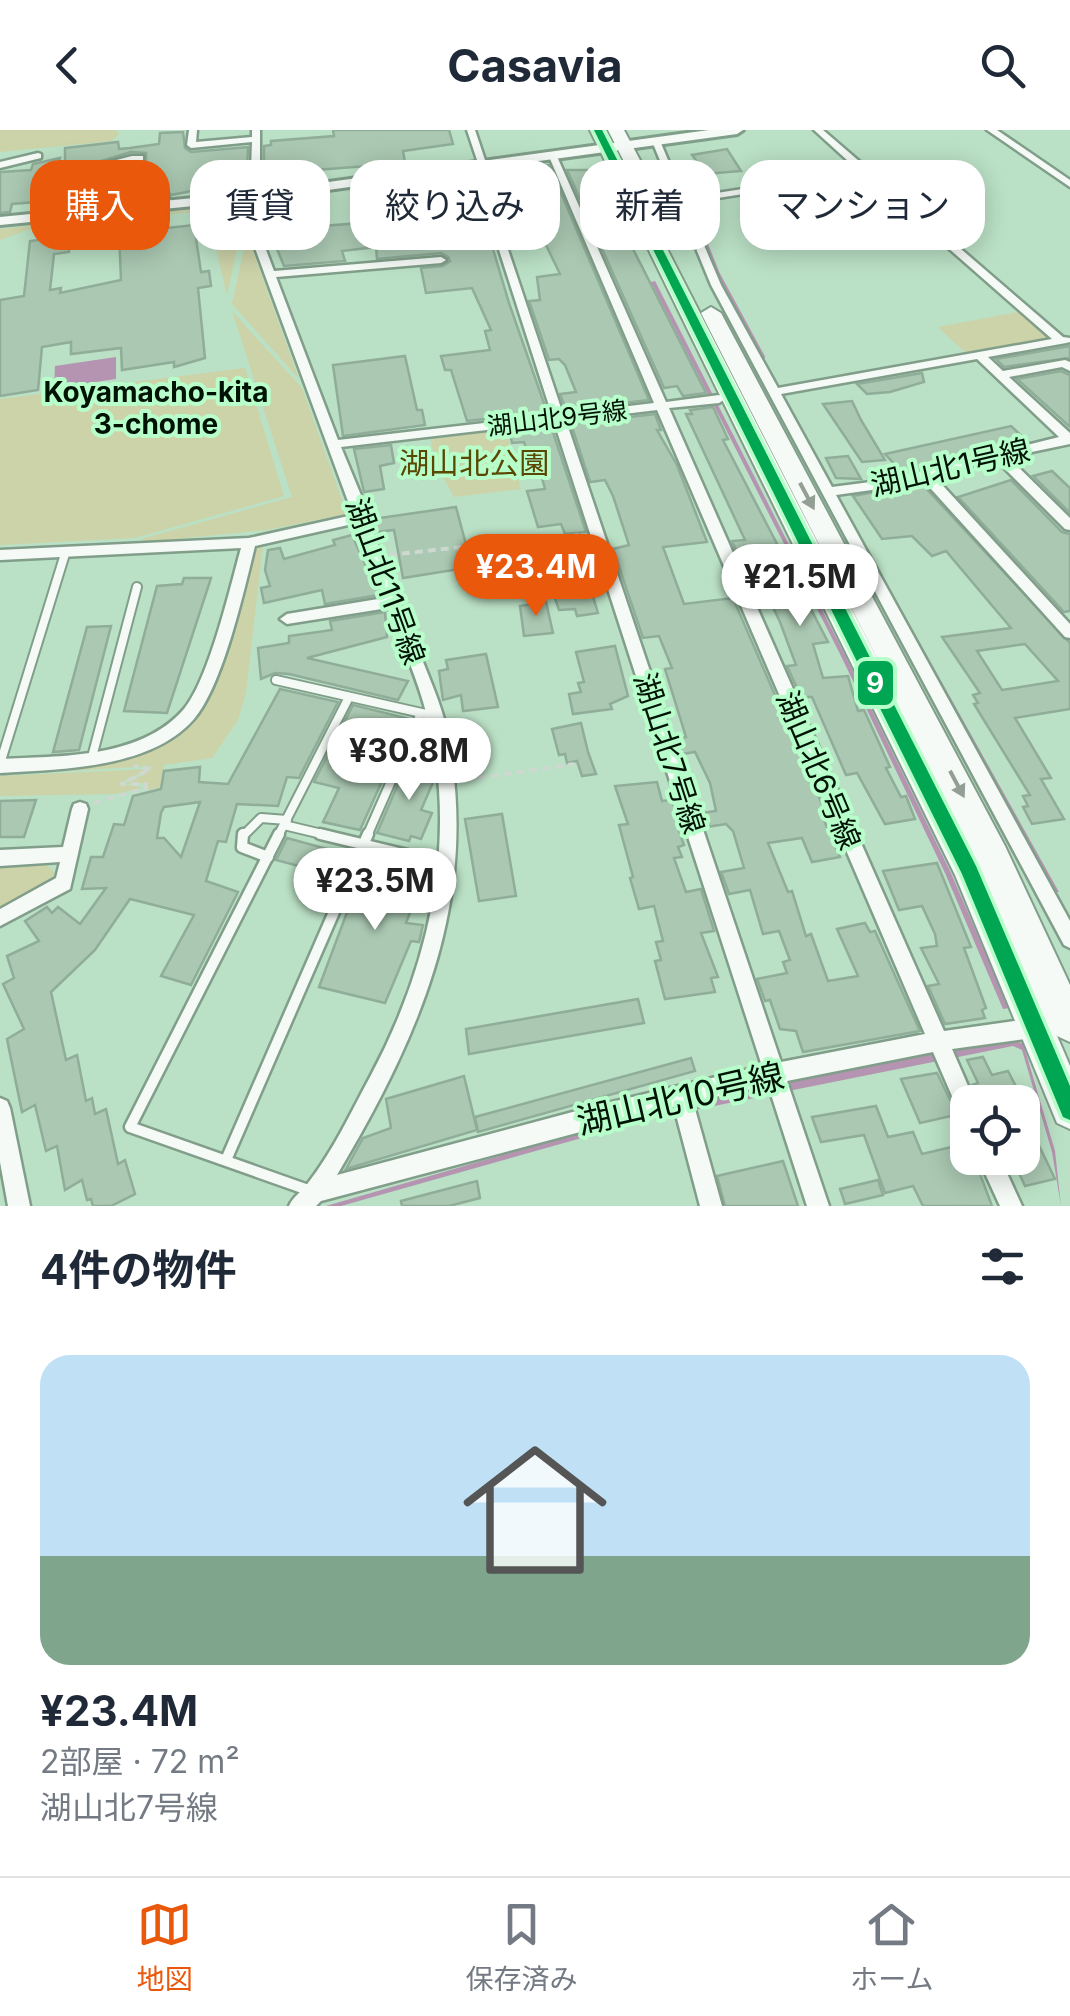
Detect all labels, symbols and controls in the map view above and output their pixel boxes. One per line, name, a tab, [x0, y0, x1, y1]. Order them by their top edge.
icon: back	[40, 38, 95, 93]
text: Casavia	[447, 38, 623, 93]
icon: search	[975, 38, 1030, 93]
chip: 購入	[30, 160, 170, 250]
chip: 賃貸	[190, 160, 330, 250]
chip: 絞り込み	[350, 160, 560, 250]
chip: 新着	[580, 160, 720, 250]
chip: マンション	[740, 160, 985, 250]
district label: Koyamacho-kita 3-chome	[44, 375, 269, 441]
street label: 湖山北9号線	[485, 395, 629, 441]
street label: 湖山北1号線	[867, 431, 1033, 503]
park label: 湖山北公園	[399, 445, 549, 481]
one-way arrow	[798, 481, 815, 510]
street label: 湖山北11号線	[339, 493, 433, 669]
pin: ¥23.4M	[455, 534, 617, 619]
pin: ¥21.5M	[719, 544, 881, 629]
text: ¥23.4M	[476, 547, 596, 586]
text: ¥21.5M	[744, 557, 856, 596]
line badge: 9	[856, 659, 895, 707]
text: 9	[866, 666, 884, 700]
street label: 湖山北7号線	[627, 668, 713, 838]
street label: 湖山北6号線	[769, 685, 869, 855]
pin: ¥30.8M	[328, 718, 490, 803]
text: ¥30.8M	[349, 731, 469, 770]
one-way arrow	[948, 769, 965, 798]
pin: ¥23.5M	[294, 848, 456, 933]
text: ¥23.5M	[315, 861, 435, 900]
street label: 湖山北10号線	[572, 1054, 788, 1142]
map controls	[950, 1085, 1040, 1175]
button: locate	[950, 1085, 1040, 1175]
icon: filters	[975, 1239, 1030, 1294]
text: 4件の物件	[40, 1244, 236, 1295]
icon: home	[445, 1420, 625, 1600]
text: ¥23.4M	[40, 1685, 198, 1736]
text: 2部屋 · 72 m²	[40, 1742, 240, 1781]
text: 湖山北7号線	[40, 1788, 218, 1827]
tab: 地図	[136, 1897, 192, 1997]
tab: 保存済み	[465, 1897, 577, 1997]
tab: ホーム	[850, 1897, 934, 1997]

